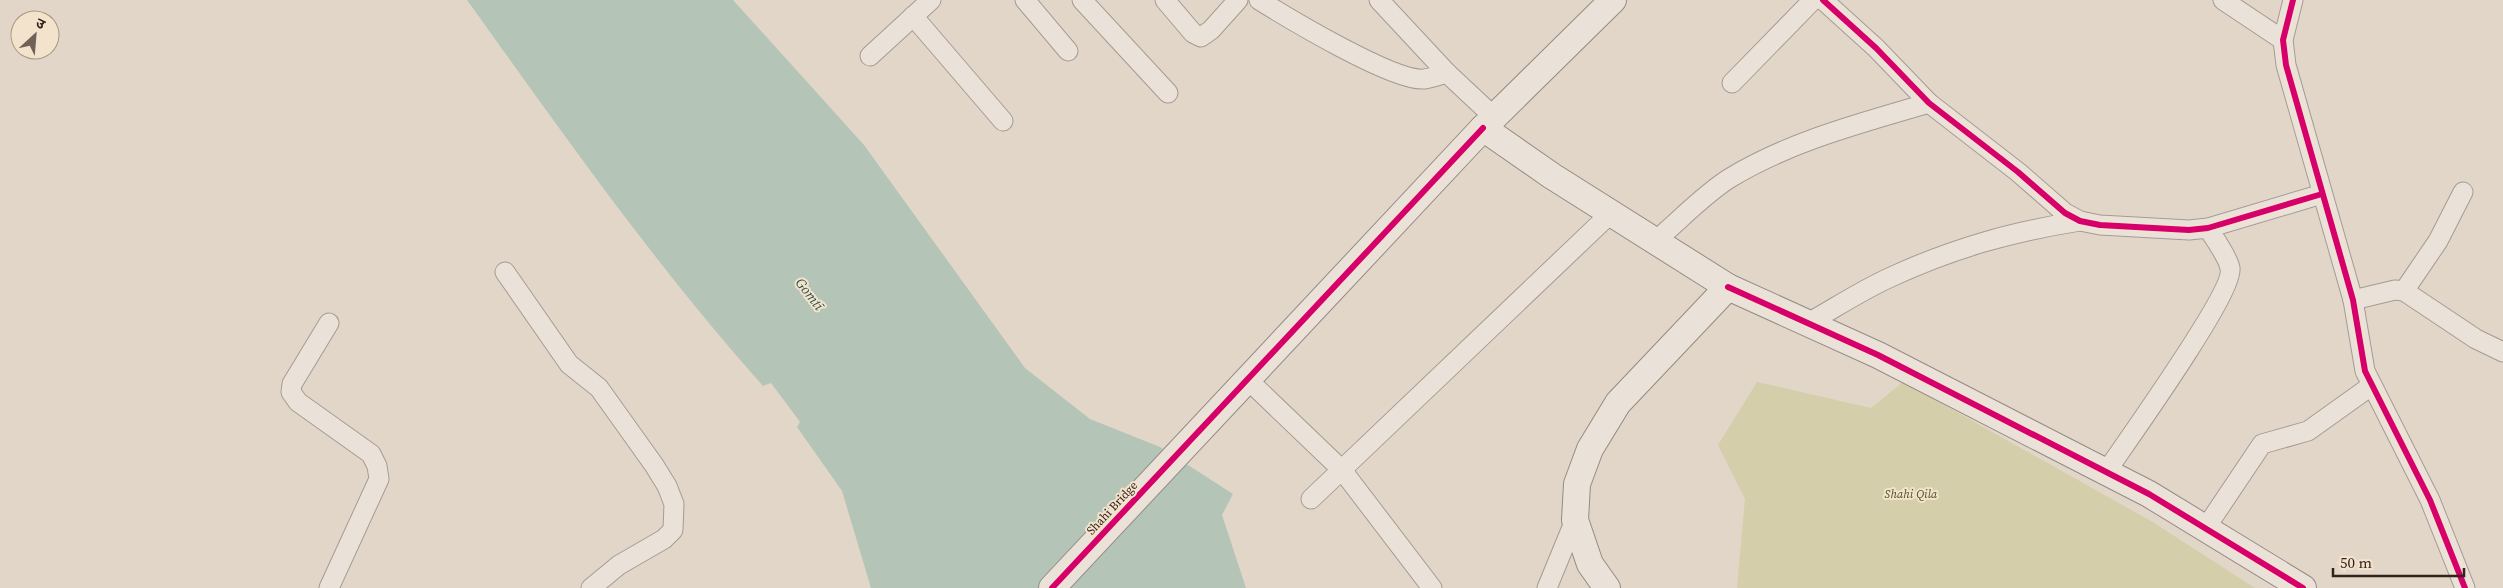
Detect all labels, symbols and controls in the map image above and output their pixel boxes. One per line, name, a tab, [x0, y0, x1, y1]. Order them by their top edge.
north arrow	[10, 10, 60, 60]
text: उ	[33, 13, 49, 34]
water label: Gomtī	[791, 274, 830, 315]
street label: Shahi Bridge	[1083, 478, 1141, 538]
park label: Shahi Qila	[1885, 486, 1938, 502]
scale bar	[2333, 546, 2464, 578]
text: 50 m	[2340, 552, 2372, 573]

